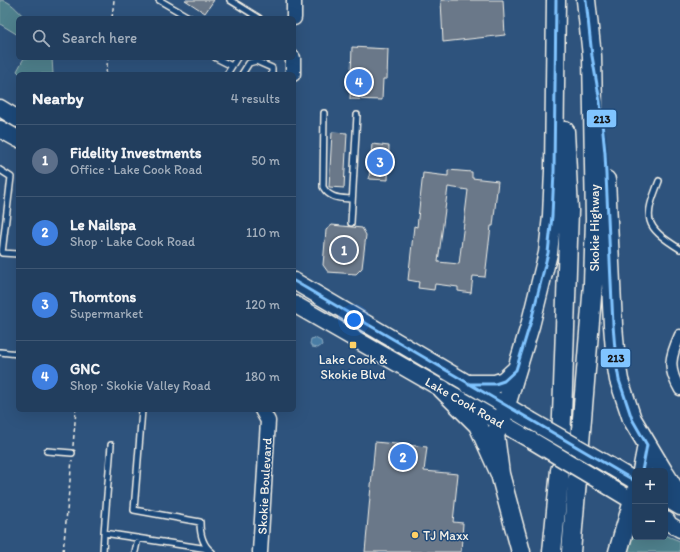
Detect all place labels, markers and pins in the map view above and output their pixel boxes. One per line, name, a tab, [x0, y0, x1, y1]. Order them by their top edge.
pin: 4	[346, 67, 372, 97]
pin: 3	[367, 147, 393, 177]
pin: 1	[331, 235, 357, 265]
marker: Lake Cook & Skokie Blvd	[348, 340, 358, 350]
place label: Lake Cook & Skokie Blvd	[319, 352, 388, 382]
pin: 2	[390, 442, 416, 472]
place label: TJ Maxx	[423, 528, 469, 543]
marker: TJ Maxx	[410, 530, 420, 540]

